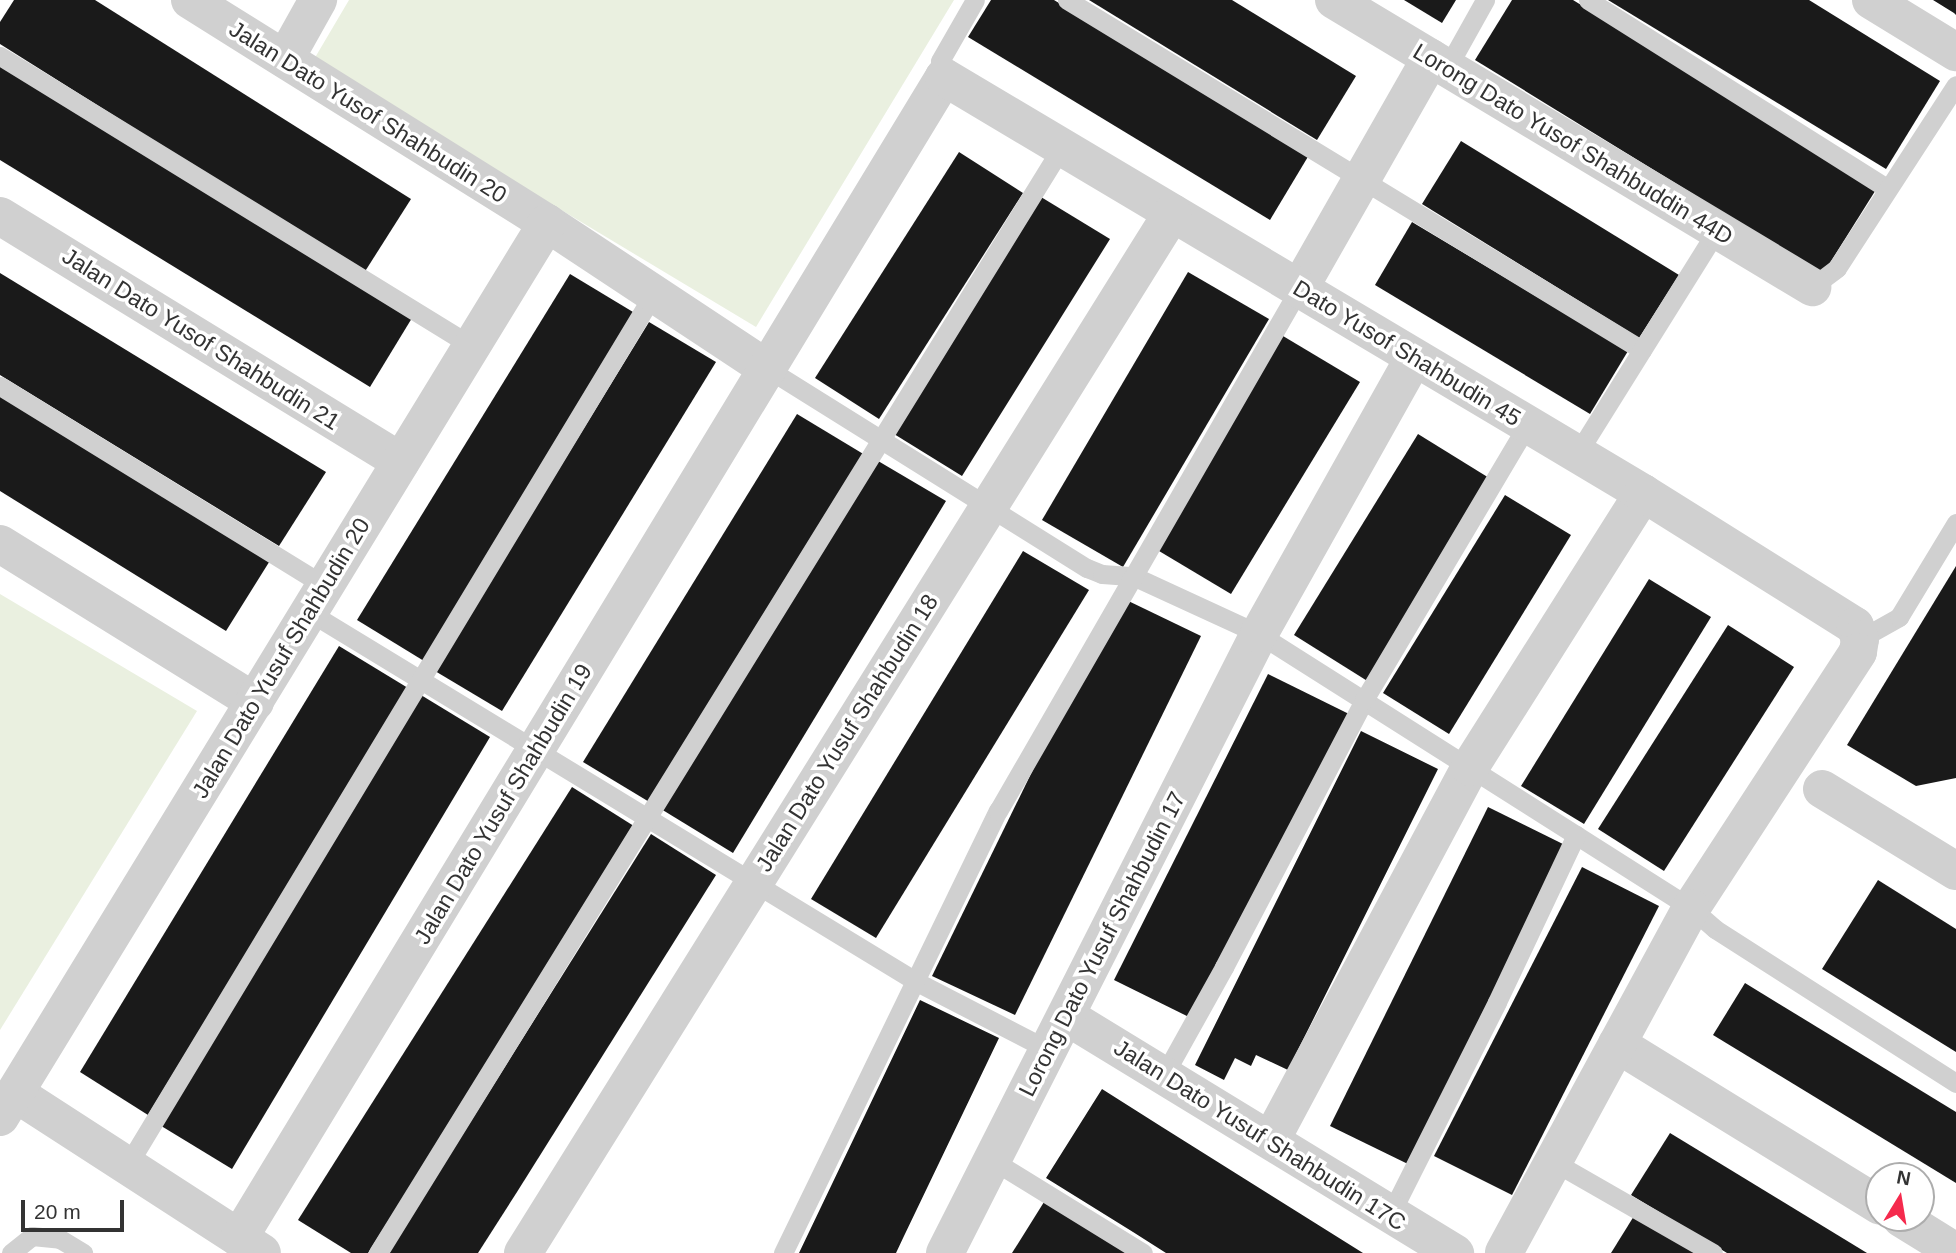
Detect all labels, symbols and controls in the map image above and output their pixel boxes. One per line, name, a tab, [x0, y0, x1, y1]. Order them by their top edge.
street label: Jalan Dato Yusof Shahbudin 20	[224, 15, 512, 209]
street label: Lorong Dato Yusof Shahbuddin 44D	[1408, 37, 1738, 251]
street label: Jalan Dato Yusof Shahbudin 21	[57, 242, 345, 436]
street label: Dato Yusof Shahbudin 45	[1288, 274, 1526, 432]
street label: Jalan Dato Yusuf Shahbudin 20	[186, 513, 376, 803]
street label: Jalan Dato Yusuf Shahbudin 18	[750, 589, 944, 877]
street label: Jalan Dato Yusuf Shahbudin 19	[408, 659, 598, 949]
street label: Lorong Dato Yusuf Shahbudin 17	[1013, 787, 1191, 1101]
street label: Jalan Dato Yusuf Shahbudin 17C	[1109, 1034, 1411, 1236]
north arrow	[1865, 1162, 1935, 1232]
text: N	[1895, 1166, 1912, 1189]
scale bar	[24, 1186, 128, 1230]
text: 20 m	[34, 1200, 81, 1223]

